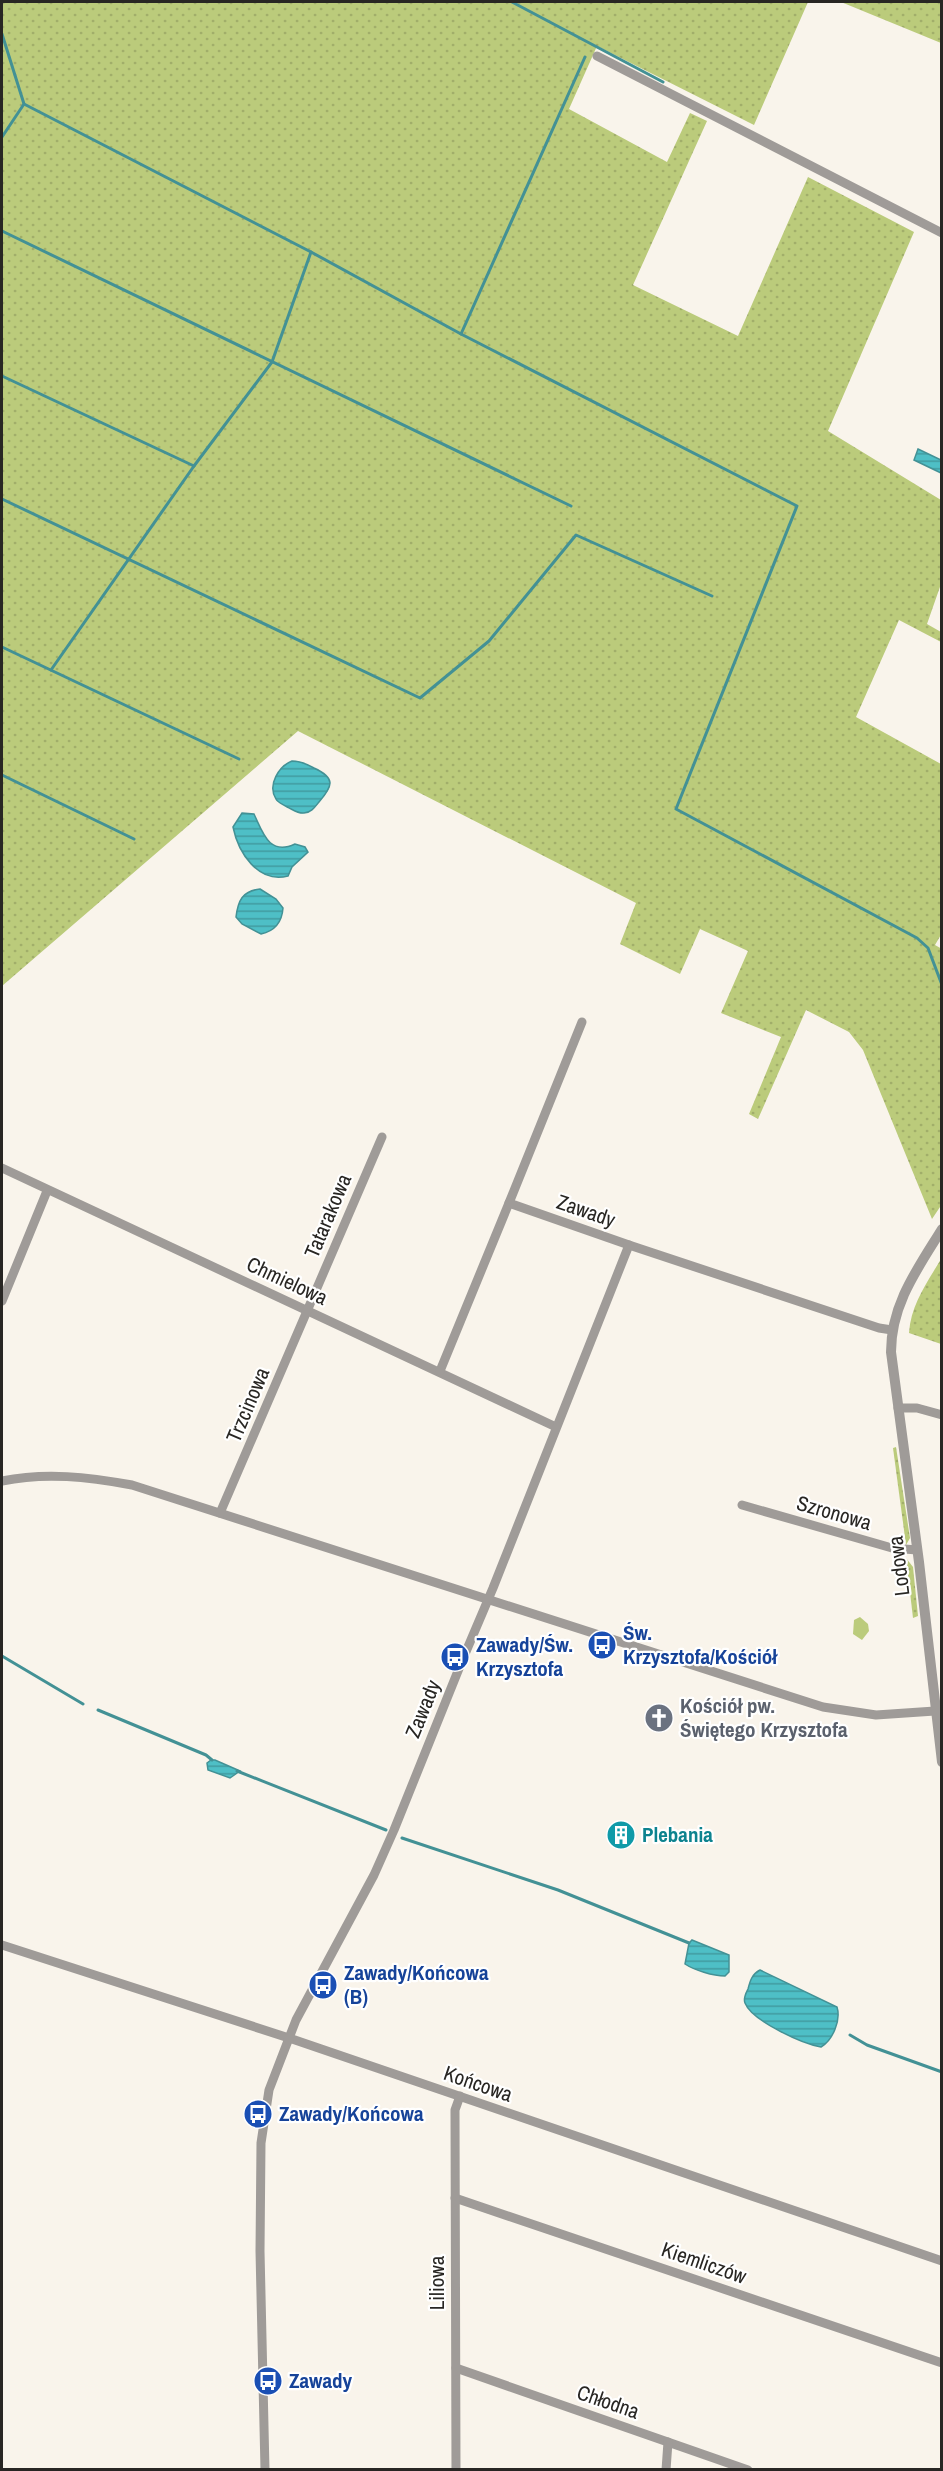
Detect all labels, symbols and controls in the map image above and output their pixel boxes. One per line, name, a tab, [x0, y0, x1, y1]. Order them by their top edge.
street label: Tatarakowa	[297, 1169, 358, 1262]
street label: Zawady	[553, 1187, 620, 1234]
street label: Chmielowa	[242, 1249, 333, 1312]
street label: Trzcinowa	[219, 1362, 276, 1447]
street label: Szronowa	[793, 1488, 875, 1537]
street label: Lodowa	[880, 1534, 917, 1598]
place label: Św. Krzysztofa/Kościół	[623, 1618, 778, 1671]
bus stop icon: Św. Krzysztofa/Kościół	[586, 1629, 618, 1661]
place label: Zawady/Św. Krzysztofa	[476, 1630, 573, 1683]
bus stop icon: Zawady/Św. Krzysztofa	[439, 1641, 471, 1673]
street label: Zawady	[398, 1675, 447, 1742]
place label: Kościół pw. Świętego Krzysztofa	[680, 1691, 848, 1744]
church icon: Kościół pw. Świętego Krzysztofa	[643, 1702, 675, 1734]
building icon: Plebania	[605, 1819, 637, 1851]
place label: Plebania	[642, 1820, 713, 1849]
place label: Zawady/Końcowa (B)	[344, 1958, 489, 2011]
bus stop icon: Zawady/Końcowa (B)	[307, 1969, 339, 2001]
street label: Końcowa	[440, 2058, 517, 2109]
bus stop icon: Zawady/Końcowa	[242, 2098, 274, 2130]
place label: Zawady/Końcowa	[279, 2099, 424, 2128]
street label: Kiemliczów	[658, 2234, 751, 2291]
street label: Liliowa	[422, 2255, 451, 2310]
bus stop icon: Zawady	[252, 2365, 284, 2397]
place label: Zawady	[289, 2366, 353, 2395]
street label: Chłodna	[573, 2377, 644, 2426]

